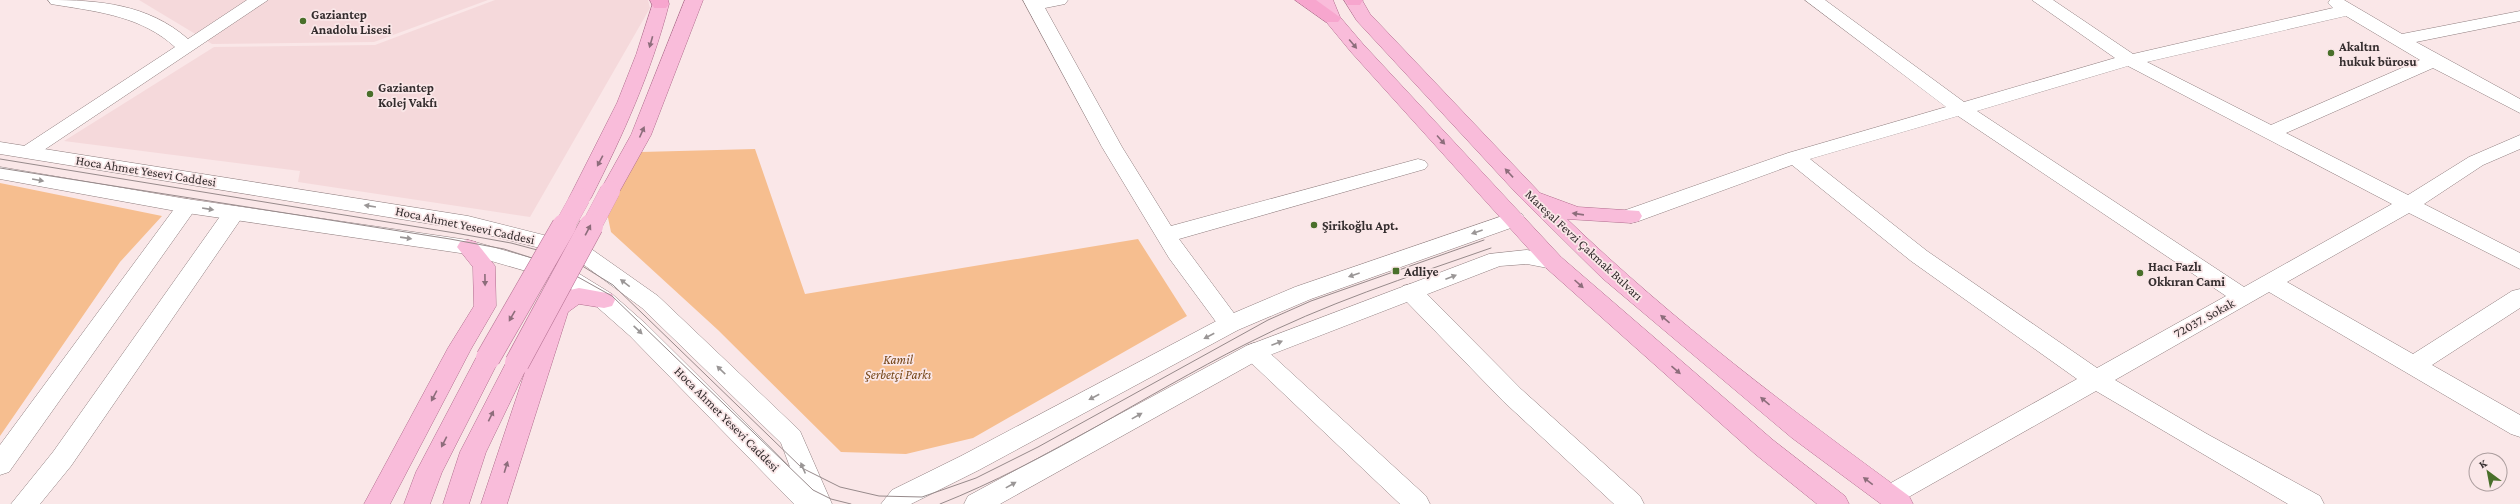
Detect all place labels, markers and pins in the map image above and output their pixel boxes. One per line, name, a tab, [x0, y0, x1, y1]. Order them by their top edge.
place label: Gaziantep Anadolu Lisesi	[310, 7, 391, 37]
marker: Gaziantep Anadolu Lisesi	[298, 16, 308, 26]
place label: Akaltın hukuk bürosu	[2338, 39, 2417, 69]
marker: Akaltın hukuk bürosu	[2326, 48, 2336, 58]
place label: Gaziantep Kolej Vakfı	[378, 80, 438, 111]
marker: Gaziantep Kolej Vakfı	[365, 89, 375, 99]
place label: Şirikoğlu Apt.	[1322, 218, 1399, 233]
marker: Şirikoğlu Apt.	[1309, 220, 1319, 230]
place label: Hacı Fazlı Okkıran Cami	[2148, 259, 2225, 289]
place label: Adliye	[1403, 264, 1439, 279]
marker: Adliye	[1391, 266, 1401, 276]
marker: Hacı Fazlı Okkıran Cami	[2135, 268, 2145, 278]

